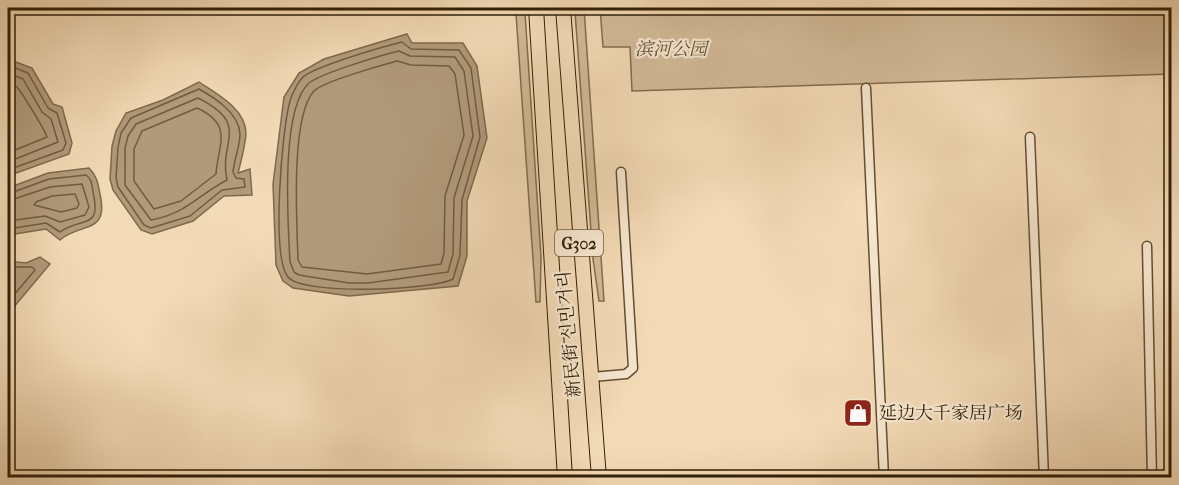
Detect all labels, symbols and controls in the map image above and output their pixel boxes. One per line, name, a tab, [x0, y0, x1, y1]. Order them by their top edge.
park label: 滨河公园	[635, 39, 710, 60]
road number: G302	[555, 230, 603, 256]
street label: 新民街 신민거리	[553, 270, 585, 398]
shop icon: 延边大千家居广场	[842, 397, 874, 429]
place label: 延边大千家居广场	[879, 403, 1023, 424]

